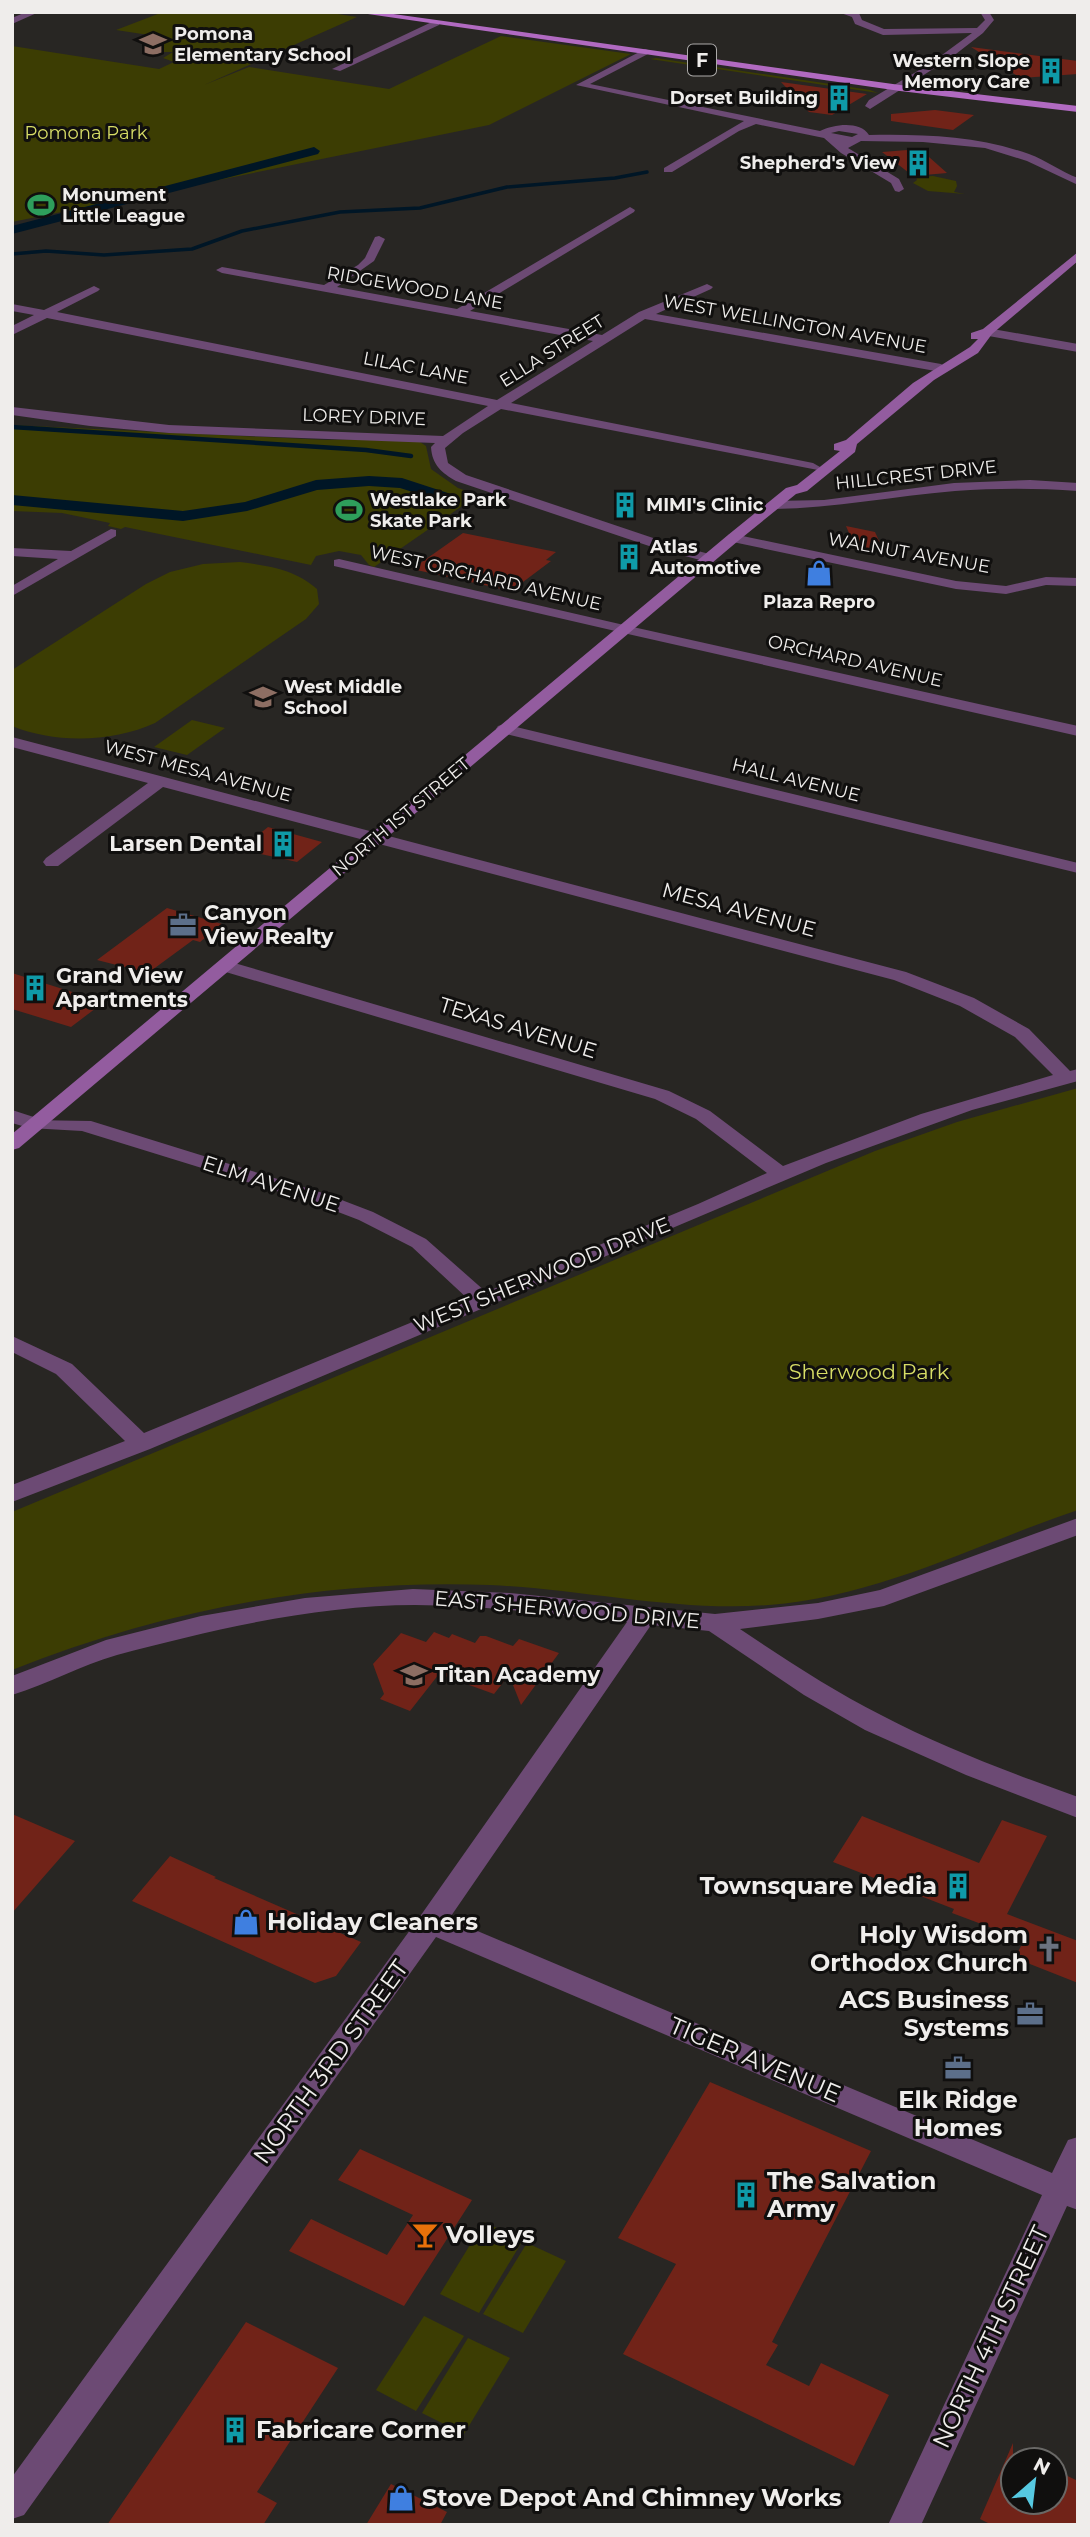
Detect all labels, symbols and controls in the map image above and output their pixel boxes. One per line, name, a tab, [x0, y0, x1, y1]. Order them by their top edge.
place label: Pomona Elementary School	[174, 23, 351, 66]
school or university icon: Pomona Elementary School	[138, 29, 168, 59]
road number: F	[688, 44, 716, 76]
place label: Western Slope Memory Care	[893, 50, 1030, 93]
building icon: Western Slope Memory Care	[1036, 56, 1066, 86]
building icon: Dorset Building	[824, 83, 854, 113]
place label: Dorset Building	[670, 87, 818, 109]
park label: Pomona Park	[25, 122, 148, 144]
building icon: Shepherd's View	[903, 148, 933, 178]
place label: Shepherd's View	[740, 152, 897, 174]
place label: Monument Little League	[62, 184, 185, 227]
sports icon: Monument Little League	[26, 190, 56, 220]
street label: RIDGEWOOD LANE	[325, 262, 505, 314]
street label: WEST WELLINGTON AVENUE	[662, 290, 928, 358]
street label: ELLA STREET	[495, 310, 609, 392]
street label: LILAC LANE	[361, 347, 471, 389]
street label: LOREY DRIVE	[302, 404, 426, 430]
street label: HILLCREST DRIVE	[834, 456, 998, 494]
place label: Westlake Park Skate Park	[370, 489, 507, 532]
building icon: MIMI's Clinic	[610, 490, 640, 520]
place label: MIMI's Clinic	[646, 494, 764, 516]
sports icon: Westlake Park Skate Park	[334, 495, 364, 525]
street label: WALNUT AVENUE	[826, 528, 992, 578]
place label: Atlas Automotive	[649, 536, 761, 579]
street label: WEST ORCHARD AVENUE	[368, 541, 604, 615]
building icon: Atlas Automotive	[614, 542, 644, 572]
shop icon: Plaza Repro	[804, 558, 834, 588]
place label: Plaza Repro	[763, 591, 875, 613]
street label: ORCHARD AVENUE	[766, 630, 944, 692]
place label: West Middle School	[284, 676, 402, 719]
school or university icon: West Middle School	[248, 682, 278, 712]
street label: WEST MESA AVENUE	[102, 735, 294, 807]
street label: NORTH 1ST STREET	[328, 752, 475, 881]
street label: HALL AVENUE	[730, 753, 862, 807]
building icon: Larsen Dental	[268, 829, 298, 859]
place label: Larsen Dental	[109, 831, 262, 856]
street label: MESA AVENUE	[660, 877, 819, 942]
place label: Canyon View Realty	[203, 900, 334, 949]
office icon: Canyon View Realty	[168, 910, 198, 940]
place label: Grand View Apartments	[55, 963, 188, 1012]
building icon: Grand View Apartments	[20, 973, 50, 1003]
street label: TEXAS AVENUE	[437, 992, 600, 1063]
street label: ELM AVENUE	[200, 1150, 343, 1217]
street label: WEST SHERWOOD DRIVE	[410, 1212, 674, 1338]
park label: Sherwood Park	[789, 1359, 950, 1384]
street label: EAST SHERWOOD DRIVE	[433, 1585, 701, 1634]
school or university icon: Titan Academy	[399, 1660, 429, 1690]
place label: Titan Academy	[435, 1662, 601, 1687]
place label: Townsquare Media	[700, 1871, 937, 1900]
building icon: Townsquare Media	[943, 1871, 973, 1901]
shop icon: Holiday Cleaners	[231, 1907, 261, 1937]
place label: Holiday Cleaners	[267, 1907, 478, 1936]
place label: Holy Wisdom Orthodox Church	[810, 1920, 1028, 1977]
church icon: Holy Wisdom Orthodox Church	[1034, 1934, 1064, 1964]
street label: NORTH 3RD STREET	[247, 1954, 414, 2169]
place label: ACS Business Systems	[838, 1985, 1009, 2042]
office icon: ACS Business Systems	[1015, 1999, 1045, 2029]
street label: TIGER AVENUE	[665, 2011, 845, 2109]
office icon: Elk Ridge Homes	[943, 2053, 973, 2083]
place label: Elk Ridge Homes	[898, 2085, 1018, 2142]
place label: The Salvation Army	[766, 2166, 936, 2223]
building icon: The Salvation Army	[731, 2180, 761, 2210]
bar icon: Volleys	[410, 2220, 440, 2250]
place label: Volleys	[445, 2220, 535, 2249]
street label: NORTH 4TH STREET	[926, 2221, 1055, 2453]
building icon: Fabricare Corner	[220, 2415, 250, 2445]
place label: Fabricare Corner	[256, 2415, 466, 2444]
north arrow	[999, 2446, 1069, 2516]
text: N	[1030, 2453, 1054, 2480]
shop icon: Stove Depot And Chimney Works	[386, 2483, 416, 2513]
place label: Stove Depot And Chimney Works	[422, 2483, 842, 2512]

